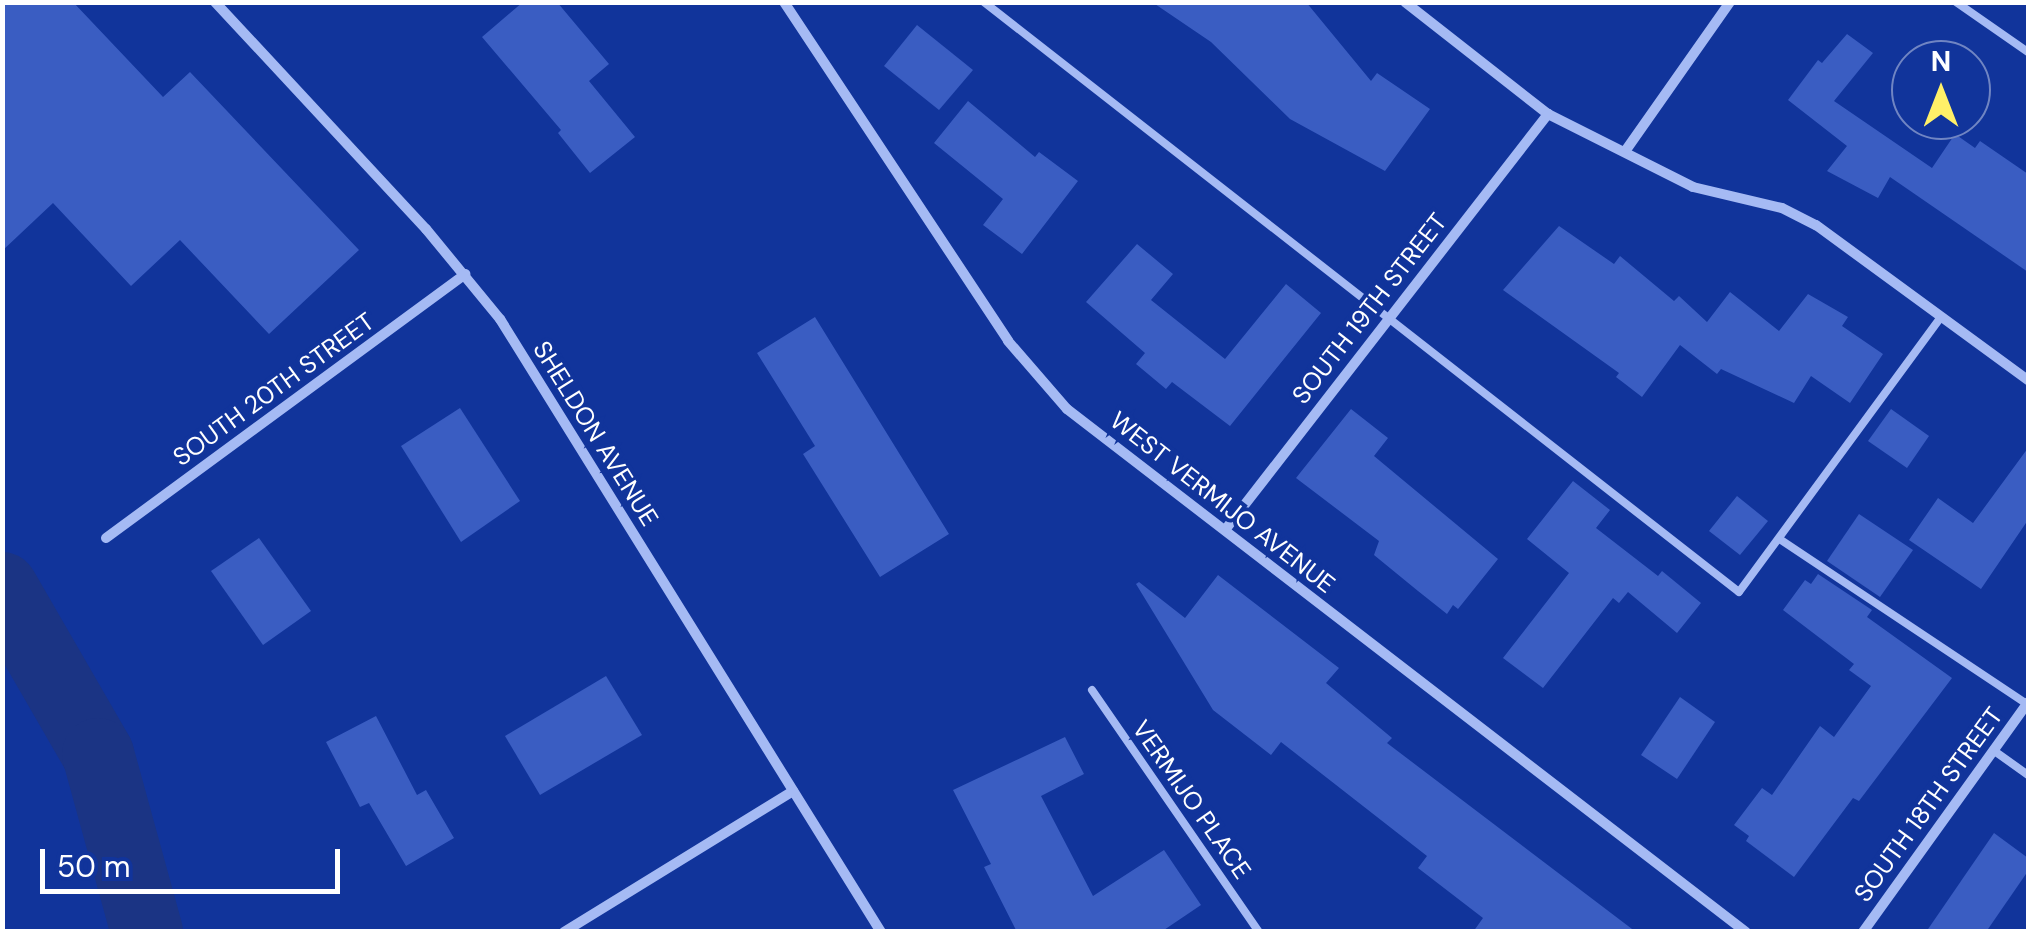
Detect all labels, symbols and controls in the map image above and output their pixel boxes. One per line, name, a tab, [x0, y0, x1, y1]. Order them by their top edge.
north arrow	[1891, 40, 1991, 140]
text: N	[1931, 43, 1951, 80]
street label: SOUTH 19TH STREET	[1286, 208, 1454, 410]
street label: SOUTH 20TH STREET	[168, 307, 380, 473]
street label: SHELDON AVENUE	[526, 336, 664, 532]
street label: WEST VERMIJO AVENUE	[1104, 406, 1340, 600]
street label: SOUTH 18TH STREET	[1848, 702, 2010, 908]
street label: VERMIJO PLACE	[1125, 715, 1257, 885]
scale bar	[45, 829, 345, 891]
text: 50 m	[57, 847, 131, 886]

